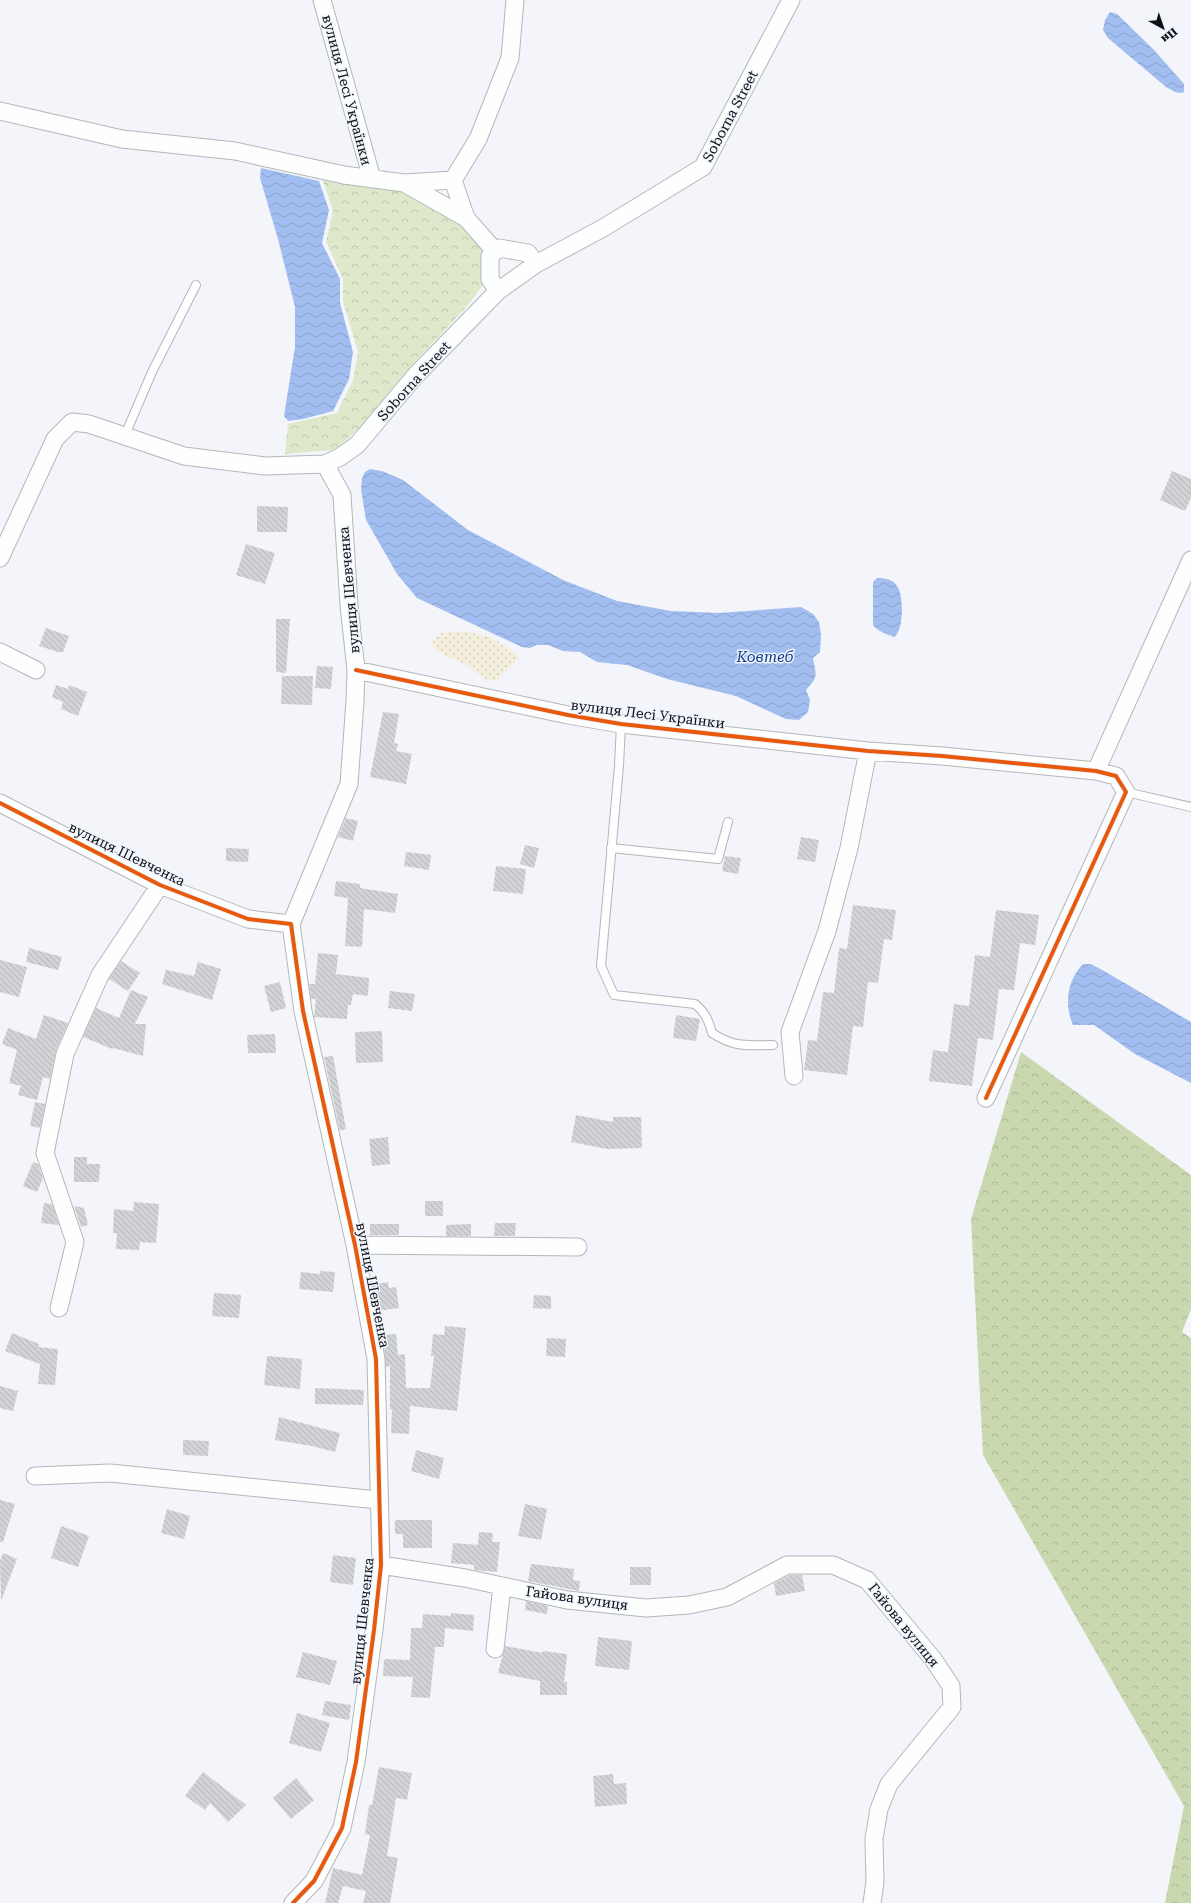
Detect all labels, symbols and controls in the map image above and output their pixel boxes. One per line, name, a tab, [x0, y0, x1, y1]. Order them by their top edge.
north arrow	[1143, 8, 1183, 48]
street label: вулиця Лесі Українки	[319, 13, 375, 167]
text: Пн	[1158, 25, 1180, 46]
street label: Soborna Street	[699, 68, 761, 164]
street label: Soborna Street	[374, 338, 454, 424]
street label: вулиця Шевченка	[335, 525, 363, 654]
water label: Ковтеб	[735, 648, 795, 666]
street label: вулиця Лесі Українки	[570, 697, 726, 731]
street label: вулиця Шевченка	[66, 819, 188, 889]
street label: вулиця Шевченка	[353, 1221, 393, 1349]
street label: вулиця Шевченка	[347, 1556, 377, 1685]
street label: Гайова вулиця	[865, 1580, 943, 1670]
street label: Гайова вулиця	[525, 1583, 629, 1613]

